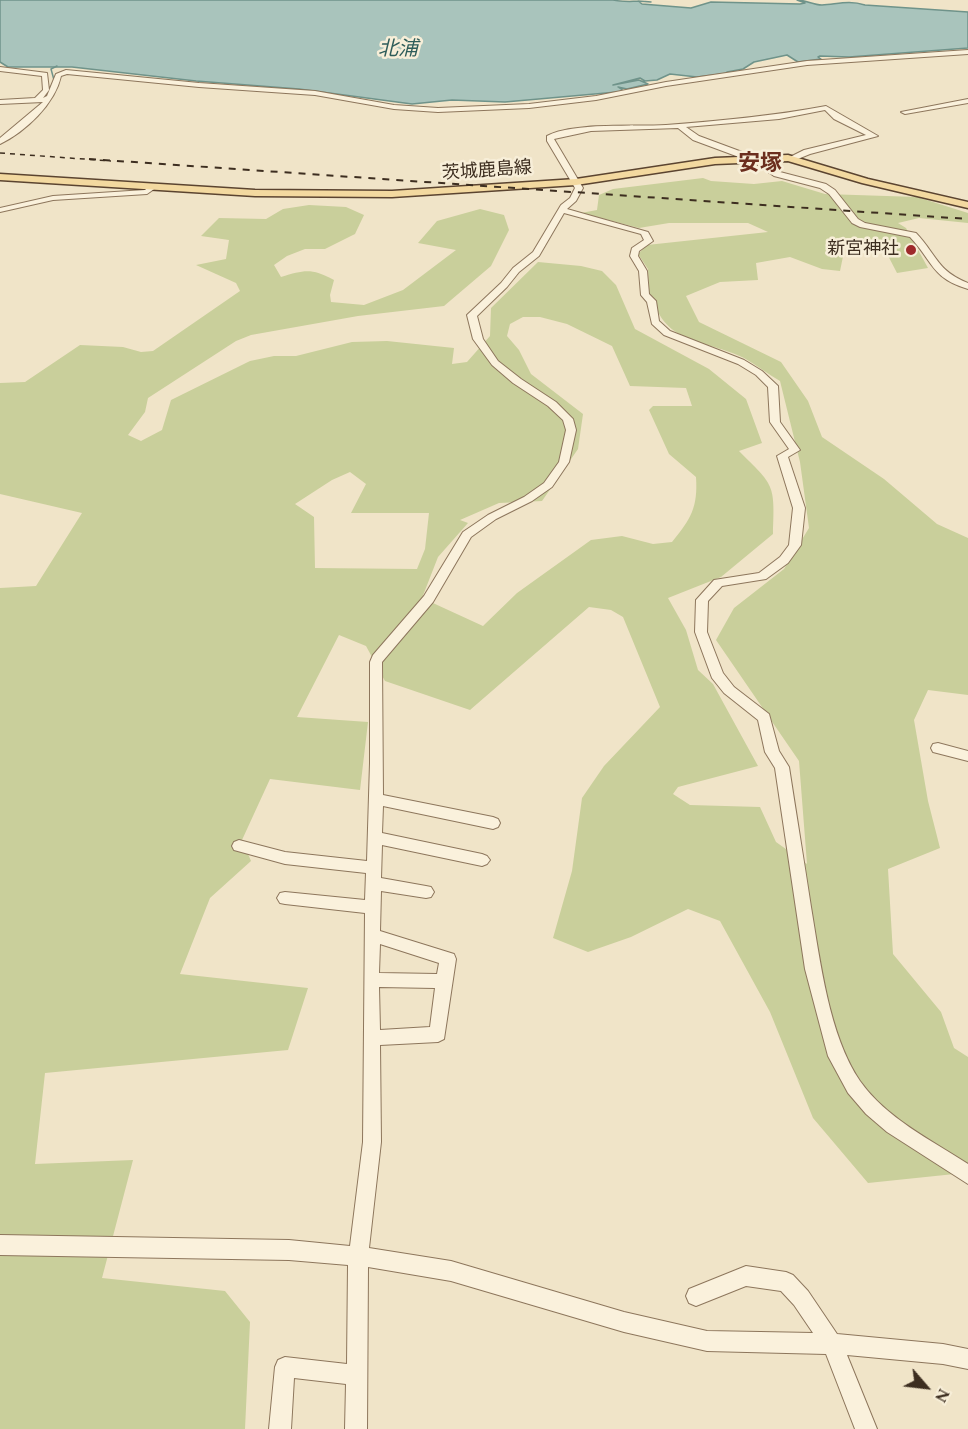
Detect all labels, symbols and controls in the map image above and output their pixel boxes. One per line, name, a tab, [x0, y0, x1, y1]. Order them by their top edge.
water label: 北浦	[378, 39, 418, 63]
district label: 安塚	[738, 153, 782, 179]
street label: 茨城鹿島線	[441, 158, 533, 186]
place label: 新宮神社	[827, 239, 899, 261]
marker: 新宮神社	[904, 243, 918, 257]
north arrow	[896, 1357, 956, 1417]
text: N	[928, 1384, 956, 1407]

